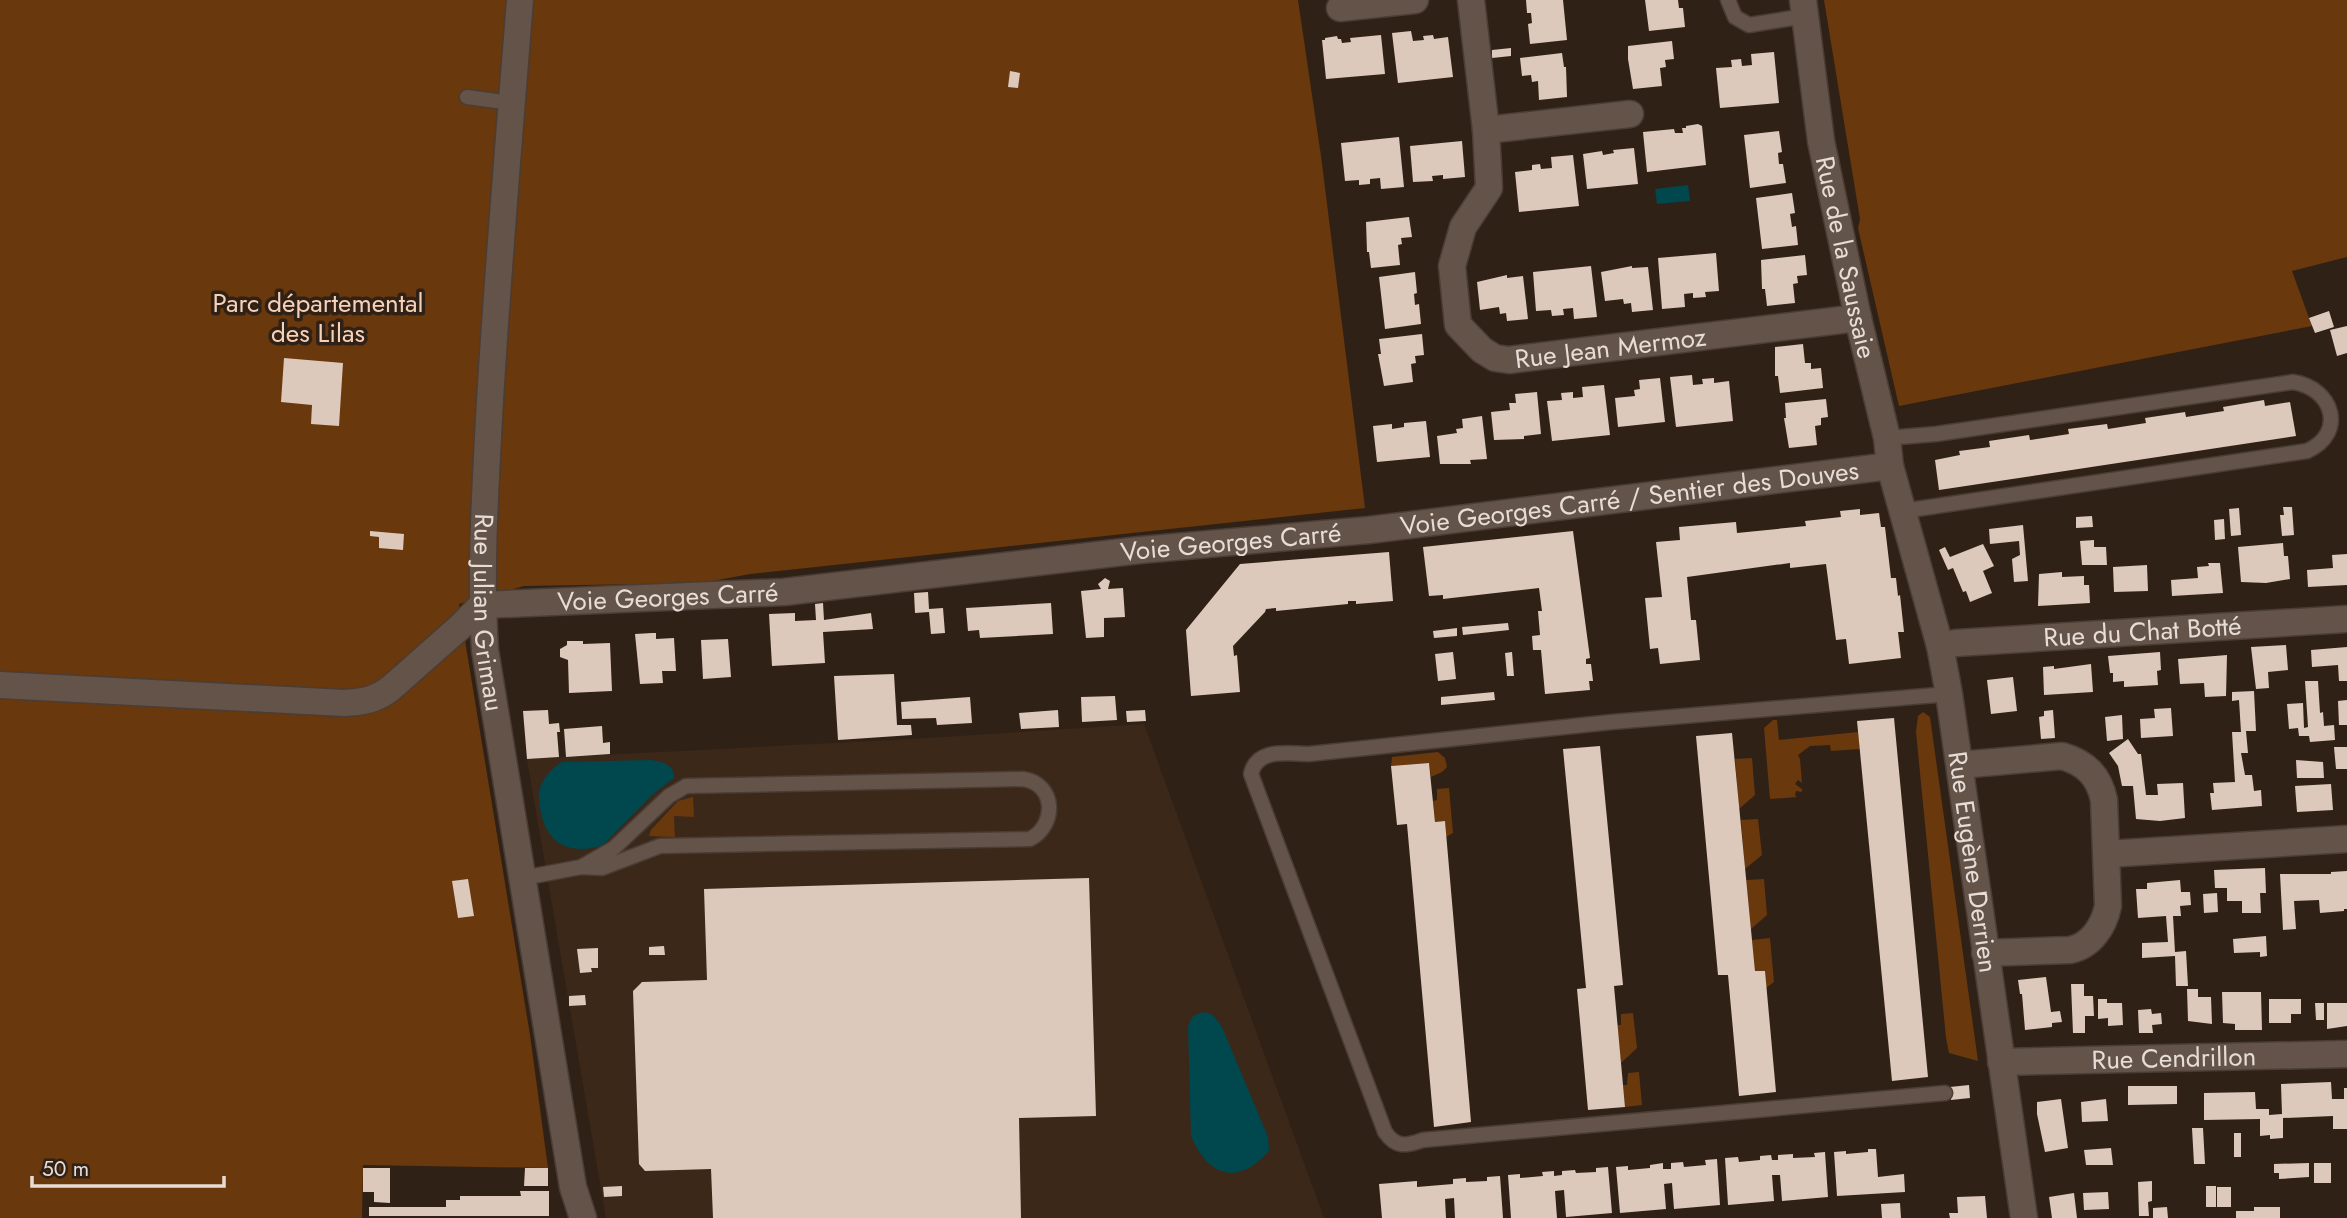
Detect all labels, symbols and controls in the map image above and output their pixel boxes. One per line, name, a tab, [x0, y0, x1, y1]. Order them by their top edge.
street label: Rue de la Saussaie	[1806, 153, 1886, 362]
park label: Parc départemental des Lilas	[213, 284, 423, 352]
street label: Rue Jean Mermoz	[1513, 317, 1708, 378]
street label: Voie Georges Carré / Sentier des Douves	[1398, 451, 1861, 545]
street label: Rue Julian Grimau	[464, 513, 514, 714]
street label: Voie Georges Carré	[1119, 514, 1343, 571]
street label: Voie Georges Carré	[557, 573, 779, 621]
street label: Rue du Chat Botté	[2042, 607, 2243, 657]
street label: Rue Eugène Derrien	[1938, 749, 2008, 975]
street label: Rue Cendrillon	[2091, 1037, 2257, 1079]
scale bar	[32, 1144, 224, 1188]
text: 50 m	[42, 1154, 89, 1184]

